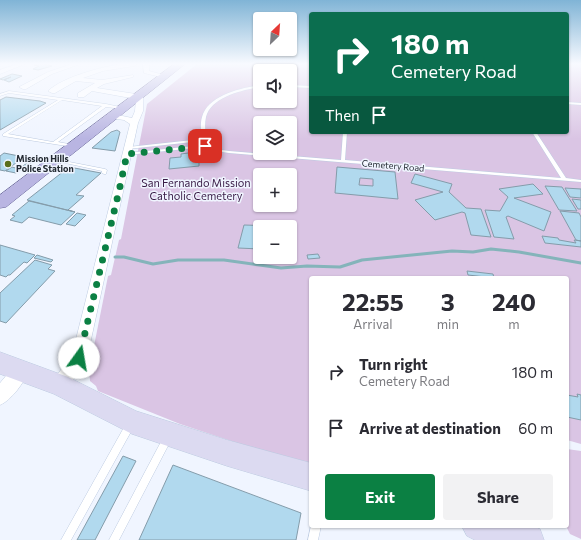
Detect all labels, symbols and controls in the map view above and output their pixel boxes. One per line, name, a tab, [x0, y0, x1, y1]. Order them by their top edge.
north arrow	[253, 12, 297, 56]
map controls	[253, 12, 297, 264]
text: 180 m	[391, 26, 469, 60]
icon: right	[325, 28, 377, 80]
text: Cemetery Road	[391, 60, 517, 82]
button: sound	[253, 64, 297, 108]
icon: arrive	[368, 104, 390, 126]
text: Then	[325, 106, 360, 124]
button: layers	[253, 116, 297, 160]
pin	[188, 129, 222, 163]
icon: arrive	[194, 135, 216, 157]
place label: Mission Hills Police Station	[16, 153, 74, 174]
street label: Cemetery Road	[361, 157, 425, 174]
marker: Mission Hills Police Station	[3, 159, 13, 169]
button: +	[253, 168, 297, 212]
park label: San Fernando Mission Catholic Cemetery	[141, 176, 251, 202]
button: −	[253, 220, 297, 264]
text: 22:55	[342, 287, 404, 316]
text: 3	[441, 287, 455, 316]
text: 240	[492, 287, 536, 316]
text: Arrival	[353, 316, 393, 332]
text: min	[437, 316, 459, 332]
text: m	[508, 316, 520, 332]
position arrow	[58, 337, 100, 379]
text: Turn right	[359, 355, 428, 373]
icon: right	[325, 361, 347, 383]
text: 180 m	[512, 363, 553, 381]
text: Cemetery Road	[359, 373, 450, 389]
icon: arrive	[325, 417, 347, 439]
text: Arrive at destination	[359, 419, 501, 437]
text: 60 m	[518, 419, 553, 437]
button: Exit	[325, 474, 435, 520]
button: Share	[443, 474, 553, 520]

